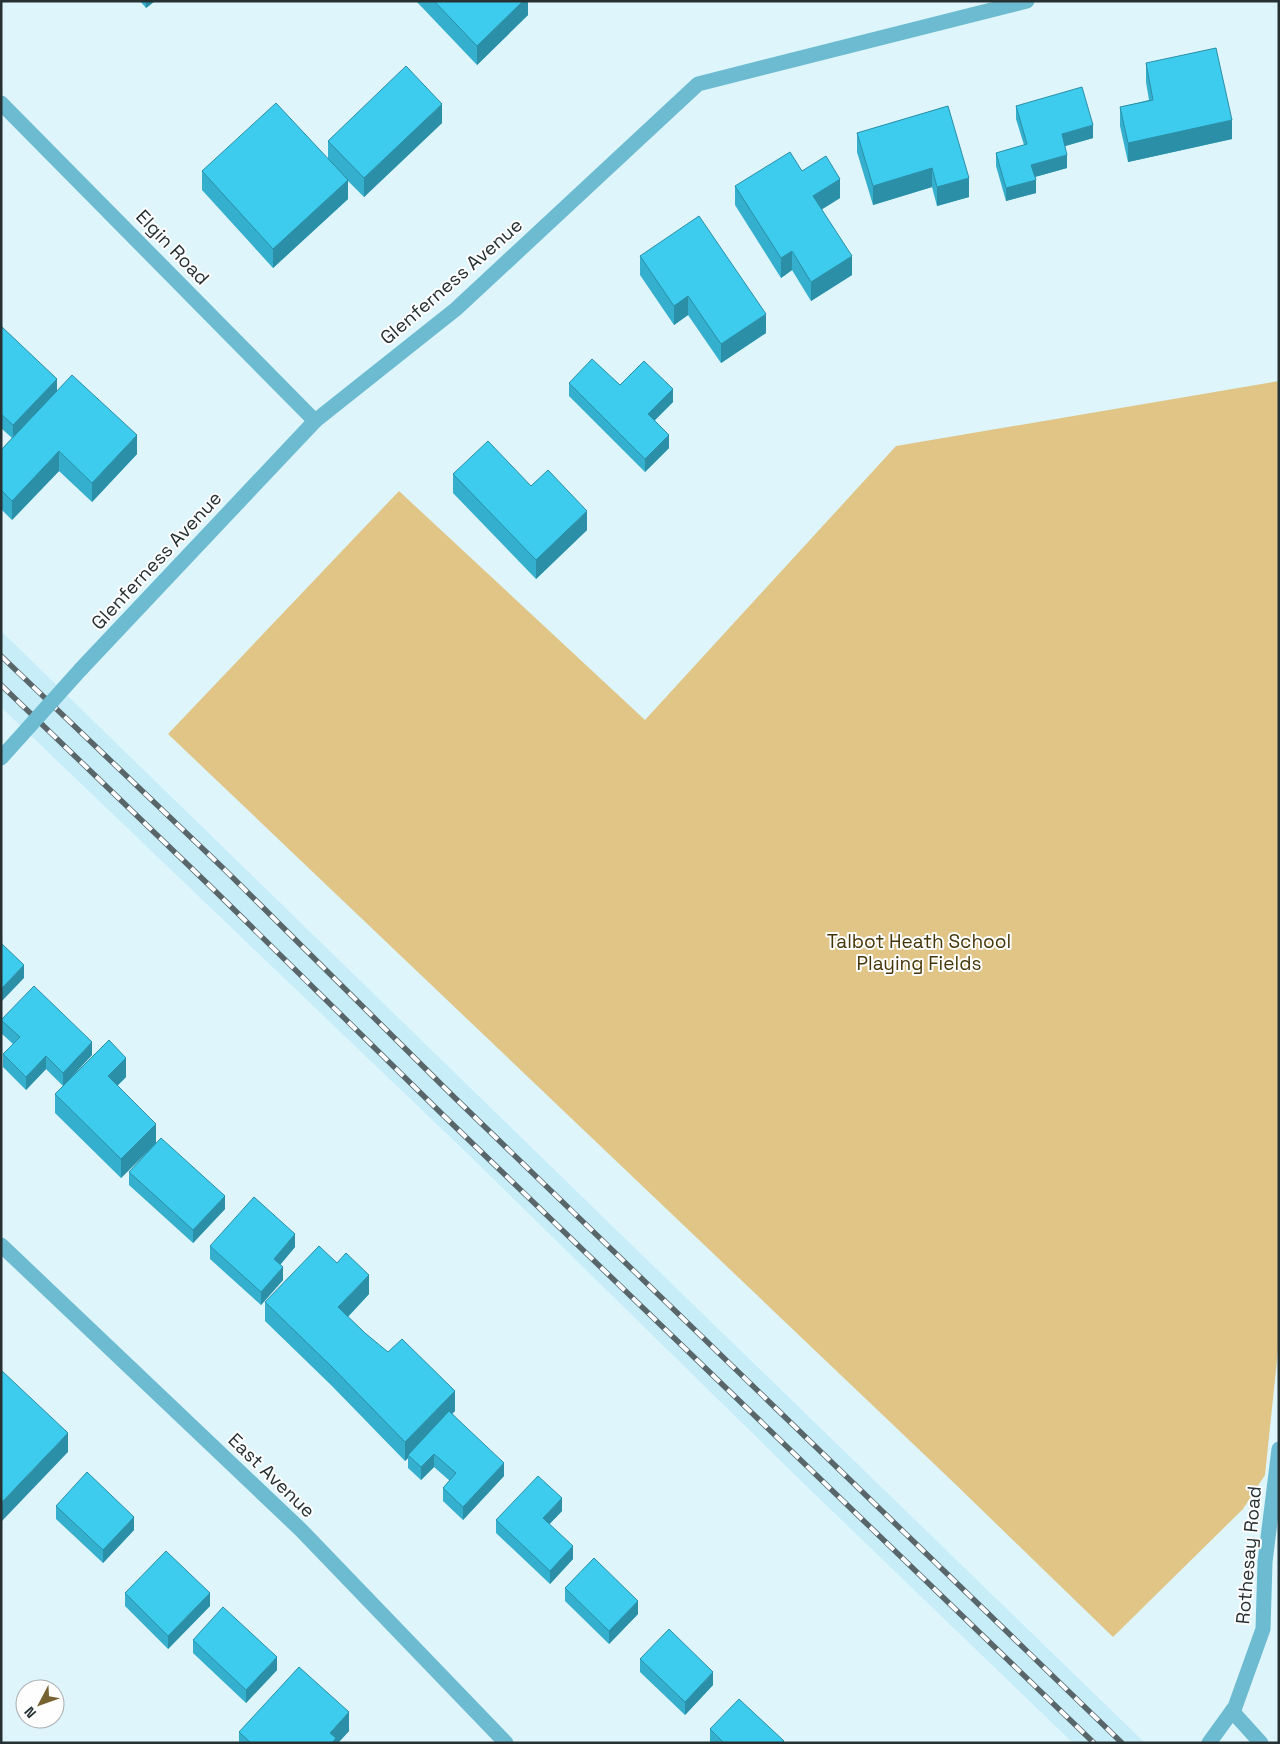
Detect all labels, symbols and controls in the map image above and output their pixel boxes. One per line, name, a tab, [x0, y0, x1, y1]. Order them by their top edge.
street label: Elgin Road	[131, 204, 215, 290]
street label: Glenferness Avenue	[375, 213, 528, 350]
street label: Glenferness Avenue	[86, 486, 227, 635]
park label: Talbot Heath School Playing Fields	[827, 929, 1011, 976]
street label: East Avenue	[223, 1428, 321, 1523]
street label: Rothesay Road	[1230, 1485, 1267, 1625]
north arrow	[15, 1679, 65, 1729]
text: N	[20, 1703, 40, 1722]

